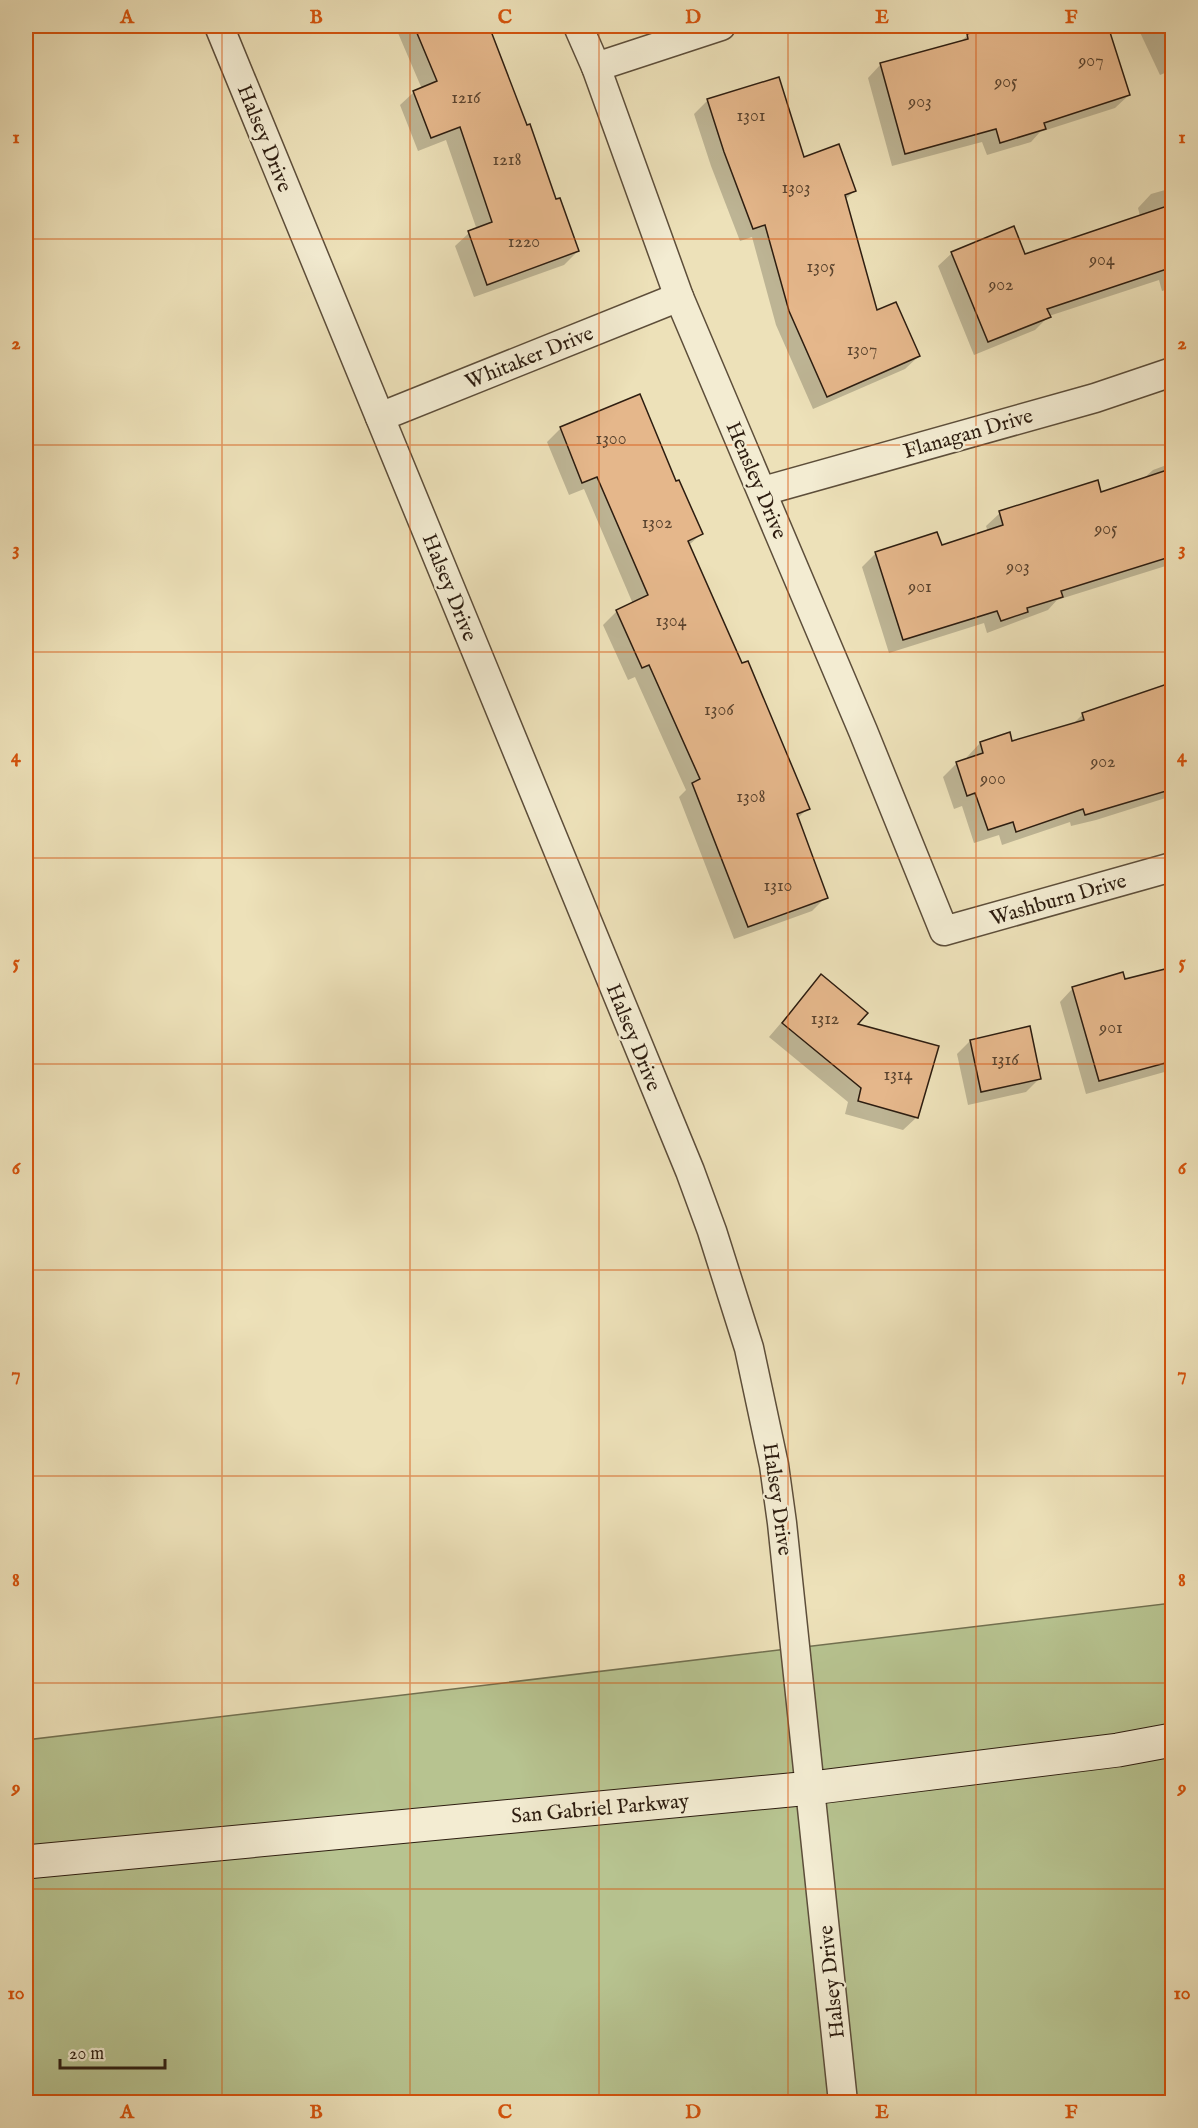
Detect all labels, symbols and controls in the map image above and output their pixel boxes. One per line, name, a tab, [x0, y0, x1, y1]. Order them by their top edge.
text: A	[119, 5, 135, 30]
text: B	[309, 5, 323, 30]
text: C	[498, 5, 512, 30]
text: D	[685, 5, 701, 30]
text: E	[875, 5, 889, 30]
text: F	[1065, 5, 1078, 30]
house number: 907	[1077, 50, 1104, 73]
house number: 905	[993, 71, 1018, 94]
street label: Halsey Drive	[230, 81, 298, 197]
house number: 1216	[451, 87, 481, 110]
house number: 903	[907, 91, 932, 114]
house number: 1301	[737, 105, 765, 128]
text: 1	[12, 125, 20, 150]
text: 1	[1178, 125, 1186, 150]
house number: 1218	[493, 149, 521, 172]
house number: 1303	[782, 177, 811, 200]
house number: 1220	[508, 231, 540, 254]
house number: 904	[1088, 249, 1115, 272]
house number: 1305	[807, 256, 836, 279]
house number: 902	[987, 274, 1014, 297]
street label: Whitaker Drive	[461, 320, 598, 396]
text: 2	[11, 331, 21, 356]
text: 2	[1177, 331, 1187, 356]
house number: 1307	[847, 339, 877, 362]
street label: Flanagan Drive	[900, 403, 1037, 466]
street label: Hensley Drive	[719, 418, 793, 544]
house number: 1300	[595, 428, 627, 451]
house number: 1302	[642, 512, 672, 535]
house number: 905	[1093, 518, 1118, 541]
street label: Halsey Drive	[415, 530, 483, 646]
text: 3	[12, 537, 20, 562]
text: 3	[1178, 537, 1186, 562]
house number: 903	[1005, 556, 1030, 579]
house number: 901	[907, 576, 932, 599]
house number: 1304	[655, 610, 687, 633]
house number: 1306	[704, 699, 734, 722]
text: 4	[11, 744, 22, 769]
text: 4	[1177, 744, 1188, 769]
house number: 902	[1089, 751, 1116, 774]
house number: 900	[979, 768, 1006, 791]
house number: 1308	[736, 786, 766, 809]
street label: Washburn Drive	[987, 868, 1130, 933]
house number: 1310	[764, 875, 792, 898]
text: 5	[12, 950, 20, 975]
text: 5	[1178, 950, 1186, 975]
street label: Halsey Drive	[599, 980, 667, 1096]
house number: 1312	[811, 1008, 839, 1031]
house number: 901	[1098, 1017, 1123, 1040]
house number: 1316	[991, 1049, 1019, 1072]
house number: 1314	[884, 1064, 913, 1087]
text: 6	[12, 1156, 22, 1181]
text: 6	[1178, 1156, 1188, 1181]
text: 7	[11, 1362, 21, 1387]
text: 7	[1177, 1362, 1187, 1387]
street label: Halsey Drive	[755, 1441, 798, 1558]
text: 8	[12, 1568, 20, 1593]
text: 8	[1178, 1568, 1186, 1593]
text: 9	[11, 1775, 21, 1800]
text: 9	[1177, 1775, 1187, 1800]
street label: San Gabriel Parkway	[510, 1788, 691, 1831]
street label: Halsey Drive	[813, 1924, 852, 2040]
text: 10	[7, 1981, 25, 2006]
text: 10	[1173, 1981, 1191, 2006]
scale bar	[60, 2032, 165, 2070]
text: 20 m	[69, 2043, 104, 2066]
text: A	[119, 2100, 135, 2125]
text: B	[309, 2100, 323, 2125]
text: C	[498, 2100, 512, 2125]
text: D	[685, 2100, 701, 2125]
text: E	[875, 2100, 889, 2125]
text: F	[1065, 2100, 1078, 2125]

